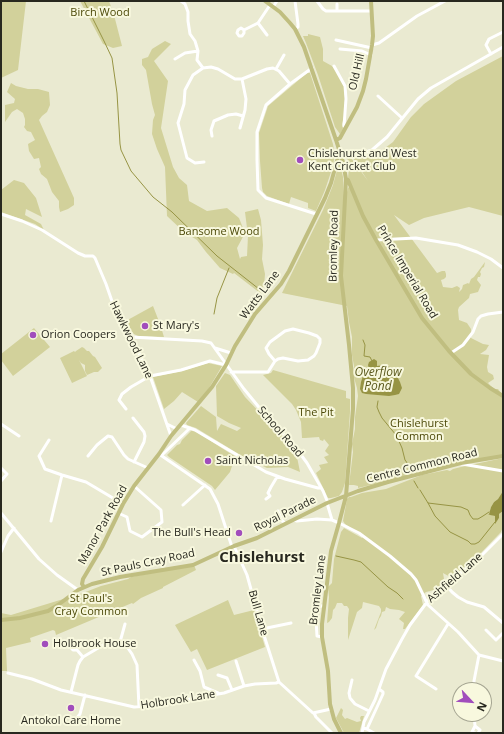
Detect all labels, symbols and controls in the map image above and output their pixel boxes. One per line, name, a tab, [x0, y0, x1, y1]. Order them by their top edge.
park label: Birch Wood	[70, 6, 130, 20]
street label: Old Hill	[346, 52, 368, 92]
place label: Chislehurst and West Kent Cricket Club	[308, 147, 417, 173]
marker: Chislehurst and West Kent Cricket Club	[295, 155, 305, 165]
street label: Bromley Road	[327, 210, 341, 282]
street label: Prince Imperial Road	[374, 223, 440, 321]
park label: Bansome Wood	[178, 225, 260, 239]
street label: Watts Lane	[238, 268, 282, 322]
street label: Hawkwood Lane	[107, 299, 155, 381]
place label: St Mary's	[153, 319, 199, 333]
marker: St Mary's	[140, 321, 150, 331]
place label: Orion Coopers	[41, 328, 116, 342]
marker: Orion Coopers	[28, 330, 38, 340]
water label: Overflow Pond	[355, 366, 401, 394]
street label: School Road	[254, 404, 306, 460]
park label: The Pit	[298, 406, 334, 420]
park label: Chislehurst Common	[390, 417, 448, 443]
street label: Centre Common Road	[365, 446, 479, 486]
place label: Saint Nicholas	[216, 454, 288, 468]
marker: Saint Nicholas	[203, 456, 213, 466]
street label: Manor Park Road	[76, 483, 130, 567]
street label: Royal Parade	[252, 493, 318, 535]
place label: The Bull's Head	[152, 526, 231, 540]
marker: The Bull's Head	[234, 528, 244, 538]
street label: St Pauls Cray Road	[100, 547, 196, 579]
district label: Chislehurst	[219, 549, 305, 567]
street label: Ashfield Lane	[425, 550, 485, 606]
street label: Bromley Lane	[307, 554, 329, 626]
street label: Bull Lane	[245, 589, 271, 637]
park label: St Paul's Cray Common	[54, 592, 128, 618]
place label: Holbrook House	[53, 637, 136, 651]
marker: Holbrook House	[40, 639, 50, 649]
north arrow	[452, 682, 492, 722]
street label: Holbrook Lane	[140, 688, 216, 712]
text: N	[474, 700, 491, 714]
marker: Antokol Care Home	[66, 703, 76, 713]
place label: Antokol Care Home	[21, 714, 121, 728]

